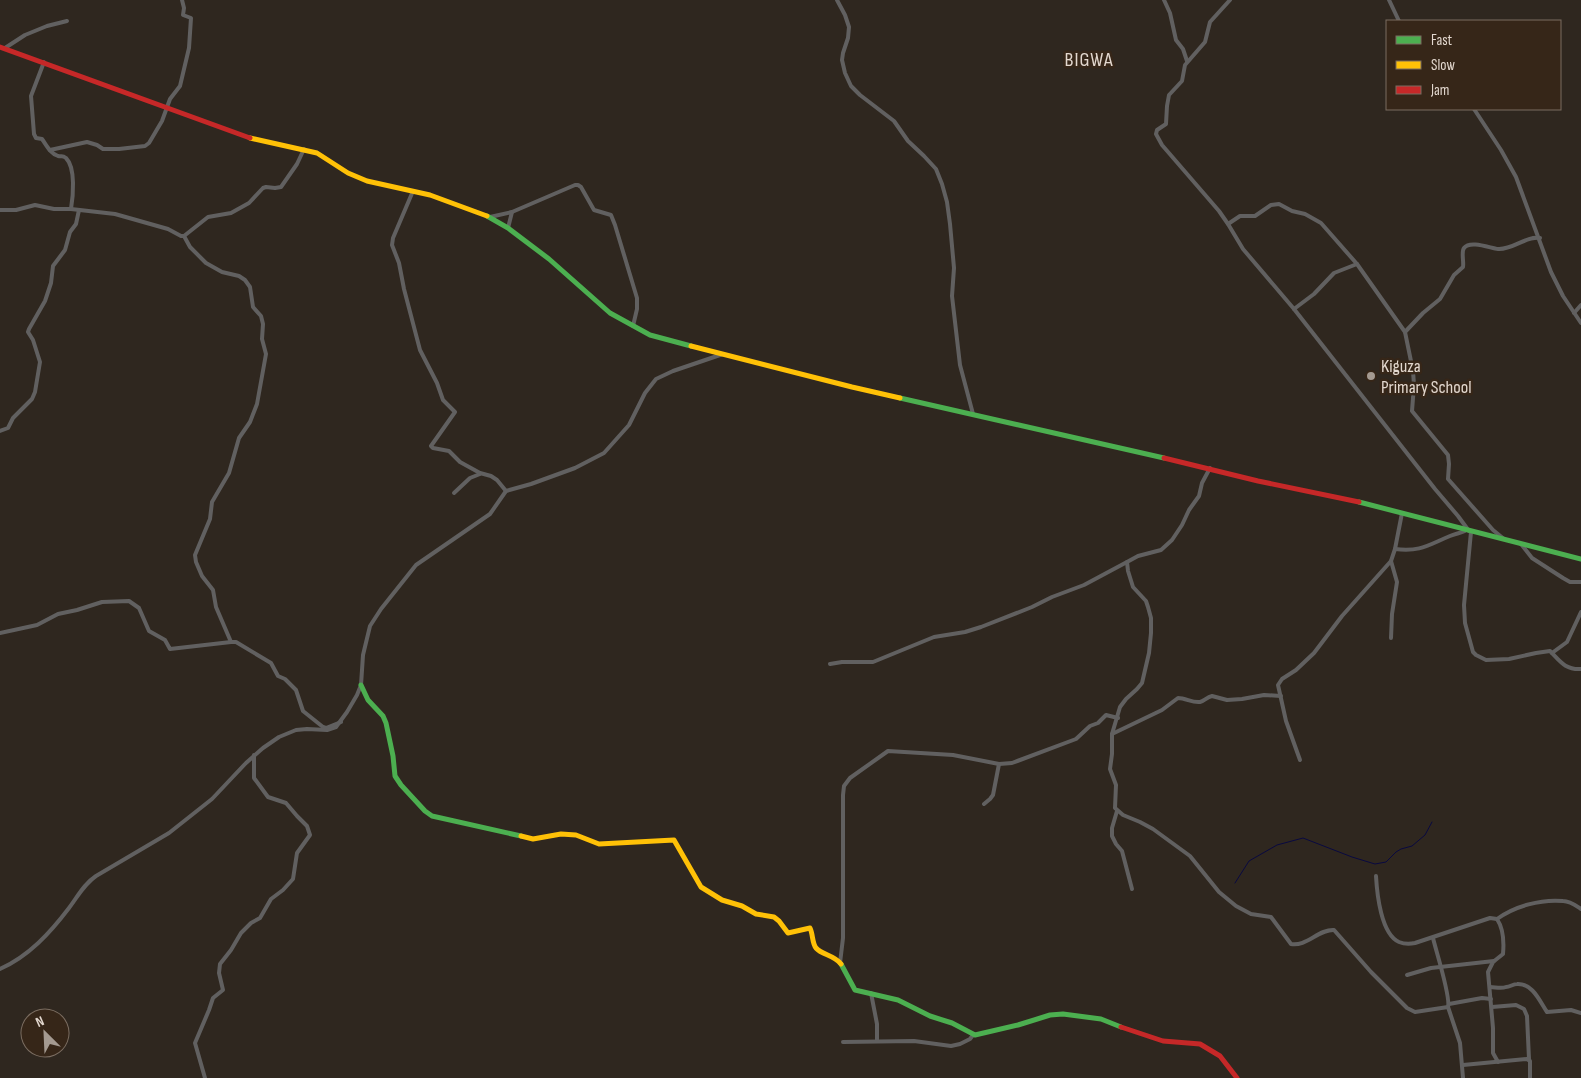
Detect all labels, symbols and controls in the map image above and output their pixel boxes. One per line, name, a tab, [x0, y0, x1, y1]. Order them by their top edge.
legend	[1386, 20, 1561, 110]
text: Fast	[1431, 31, 1453, 50]
district label: BIGWA	[1065, 48, 1113, 72]
text: Slow	[1431, 56, 1455, 75]
text: Jam	[1430, 81, 1449, 100]
place label: Kiguza Primary School	[1381, 356, 1472, 398]
marker: Kiguza Primary School	[1365, 370, 1377, 382]
north arrow	[20, 1008, 70, 1058]
text: N	[33, 1012, 47, 1031]

